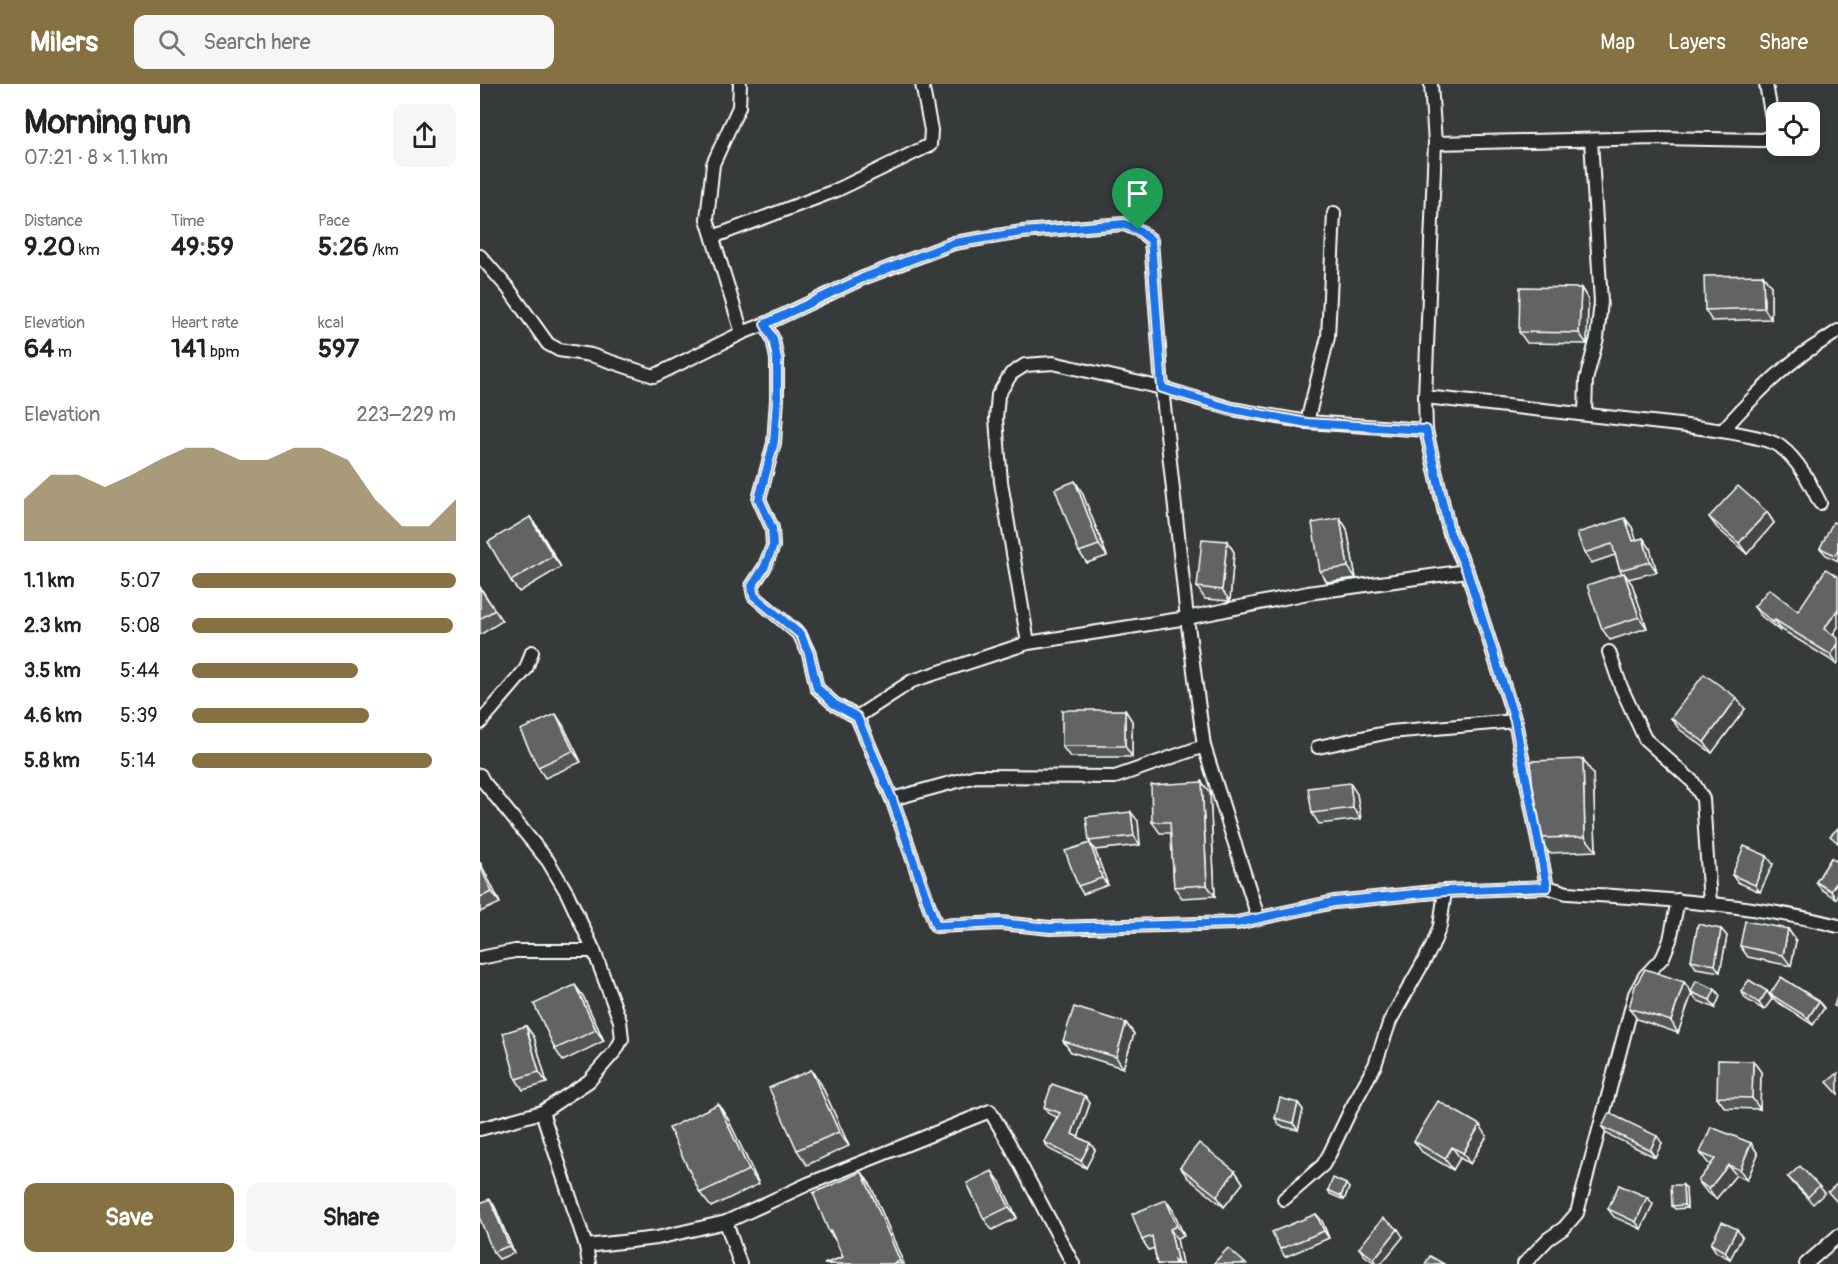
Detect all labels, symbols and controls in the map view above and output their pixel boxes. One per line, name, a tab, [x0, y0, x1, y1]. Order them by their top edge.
search box	[134, 15, 554, 69]
text: Milers	[30, 25, 98, 60]
icon: search	[155, 26, 188, 59]
text: Search here	[203, 28, 311, 56]
text: Map	[1600, 29, 1635, 56]
text: Layers	[1668, 29, 1726, 56]
text: Share	[1759, 29, 1808, 56]
text: Morning run	[24, 102, 191, 143]
map controls	[1766, 102, 1820, 156]
button: locate	[1766, 102, 1820, 156]
button: share	[393, 104, 456, 167]
text: 07:21 · 8 × 1.1 km	[24, 145, 168, 170]
pin	[1112, 168, 1163, 230]
icon: arrive	[1121, 177, 1154, 210]
text: Distance	[24, 211, 83, 231]
text: Time	[171, 211, 204, 231]
text: Pace	[318, 211, 350, 231]
text: 9.20	[24, 231, 75, 263]
text: 49:59	[171, 231, 234, 263]
text: 5:26	[318, 231, 369, 263]
text: km	[75, 240, 100, 260]
text: /km	[369, 240, 399, 260]
text: Elevation	[24, 313, 85, 333]
text: Heart rate	[171, 313, 238, 333]
text: kcal	[318, 313, 344, 333]
text: 64	[24, 333, 54, 365]
text: 141	[171, 333, 206, 365]
text: 597	[318, 333, 359, 365]
text: m	[54, 342, 72, 362]
text: bpm	[206, 342, 240, 362]
text: Elevation	[24, 402, 100, 427]
text: 223–229 m	[357, 402, 456, 427]
text: 1.1 km	[24, 568, 74, 593]
text: 5:07	[120, 568, 160, 593]
text: 2.3 km	[24, 613, 81, 638]
text: 5:08	[120, 613, 160, 638]
text: 3.5 km	[24, 658, 81, 683]
text: 5:44	[120, 658, 159, 683]
text: 4.6 km	[24, 703, 82, 728]
text: 5:39	[120, 703, 158, 728]
text: 5.8 km	[24, 748, 80, 773]
text: 5:14	[120, 748, 156, 773]
button: Save	[24, 1183, 234, 1252]
button: Share	[246, 1183, 456, 1252]

